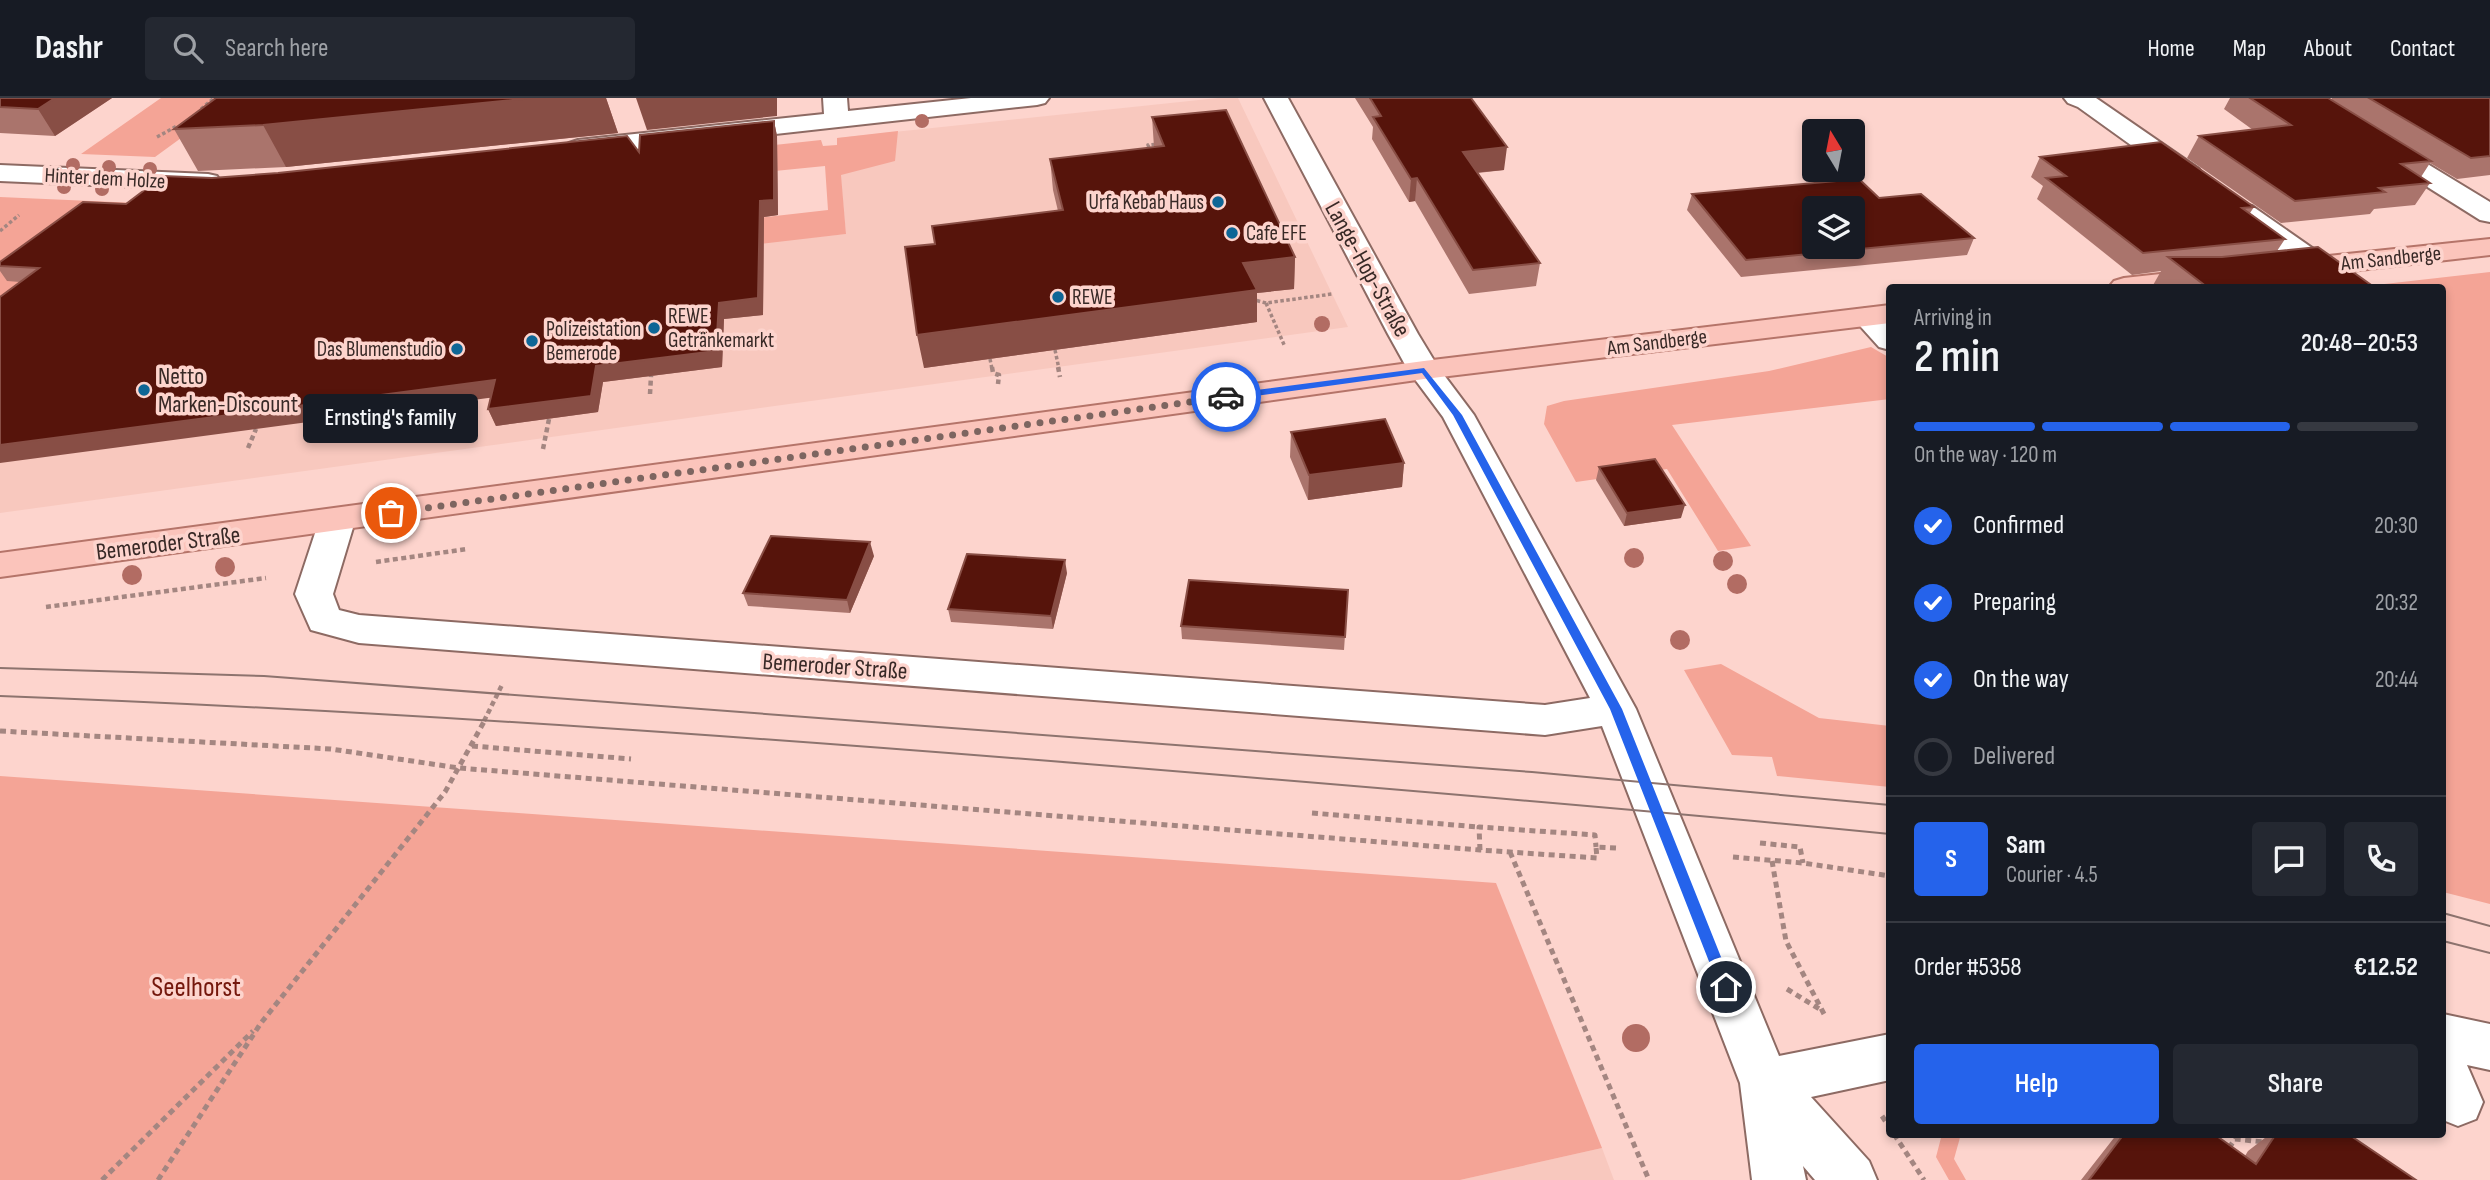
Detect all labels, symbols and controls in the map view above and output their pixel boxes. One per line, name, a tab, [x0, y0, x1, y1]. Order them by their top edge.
search box	[145, 17, 635, 80]
text: Dashr	[35, 28, 103, 68]
icon: search	[169, 29, 207, 67]
text: Search here	[225, 33, 328, 64]
text: Home	[2147, 34, 2195, 63]
text: Map	[2233, 34, 2266, 63]
text: About	[2304, 34, 2352, 63]
text: Contact	[2390, 34, 2455, 63]
north arrow	[1802, 119, 1866, 182]
map controls	[1802, 119, 1865, 259]
street label: Hinter dem Holze	[44, 163, 166, 194]
place label: Urfa Kebab Haus	[1089, 190, 1204, 215]
marker: Urfa Kebab Haus	[1210, 194, 1226, 210]
button: layers	[1802, 196, 1865, 259]
street label: Lange-Hop-Straße	[1318, 197, 1417, 342]
place label: Cafe EFE	[1246, 221, 1307, 246]
marker: Cafe EFE	[1224, 225, 1240, 241]
street label: Am Sandberge	[2339, 241, 2442, 276]
place label: REWE	[1072, 285, 1113, 310]
marker: REWE	[1050, 289, 1066, 305]
place label: REWE Getränkemarkt	[668, 304, 774, 353]
text: Arriving in	[1914, 304, 1992, 332]
place label: Polizeistation Bemerode	[546, 317, 641, 366]
marker: REWE Getränkemarkt	[646, 320, 662, 336]
street label: Am Sandberge	[1605, 324, 1708, 361]
text: 20:48–20:53	[2301, 328, 2418, 359]
text: 2 min	[1914, 330, 2000, 385]
marker: Polizeistation Bemerode	[524, 333, 540, 349]
place label: Das Blumenstudio	[317, 337, 443, 362]
marker: Das Blumenstudio	[449, 341, 465, 357]
place label: Netto Marken-Discount	[158, 362, 298, 419]
courier	[1191, 362, 1261, 432]
icon: car	[1207, 378, 1245, 416]
marker: Netto Marken-Discount	[136, 382, 152, 398]
callout: Ernsting's family	[304, 394, 478, 443]
text: Ernsting's family	[324, 404, 457, 432]
text: On the way · 120 m	[1914, 441, 2057, 469]
pin	[361, 483, 421, 543]
icon: bag	[372, 494, 410, 532]
icon: check	[1914, 507, 1952, 545]
text: Confirmed	[1973, 510, 2064, 541]
text: 20:30	[2374, 512, 2418, 540]
street label: Bemeroder Straße	[94, 520, 242, 567]
icon: check	[1914, 584, 1952, 622]
text: Preparing	[1973, 587, 2056, 618]
text: 20:32	[2375, 589, 2418, 617]
street label: Bemeroder Straße	[761, 647, 908, 686]
icon: check	[1914, 661, 1952, 699]
text: On the way	[1973, 664, 2069, 695]
text: 20:44	[2375, 666, 2418, 694]
text: Delivered	[1973, 741, 2055, 772]
button: chat	[2252, 822, 2326, 896]
button: phone	[2344, 822, 2418, 896]
text: Sam	[2006, 830, 2046, 861]
text: S	[1945, 844, 1957, 875]
text: Courier · 4.5	[2006, 861, 2098, 889]
text: Order #5358	[1914, 952, 2022, 983]
text: €12.52	[2354, 952, 2418, 983]
pin	[1696, 957, 1756, 1017]
icon: home	[1707, 968, 1745, 1006]
park label: Seelhorst	[151, 971, 241, 1004]
button: Help	[1914, 1044, 2159, 1124]
button: Share	[2173, 1044, 2418, 1124]

